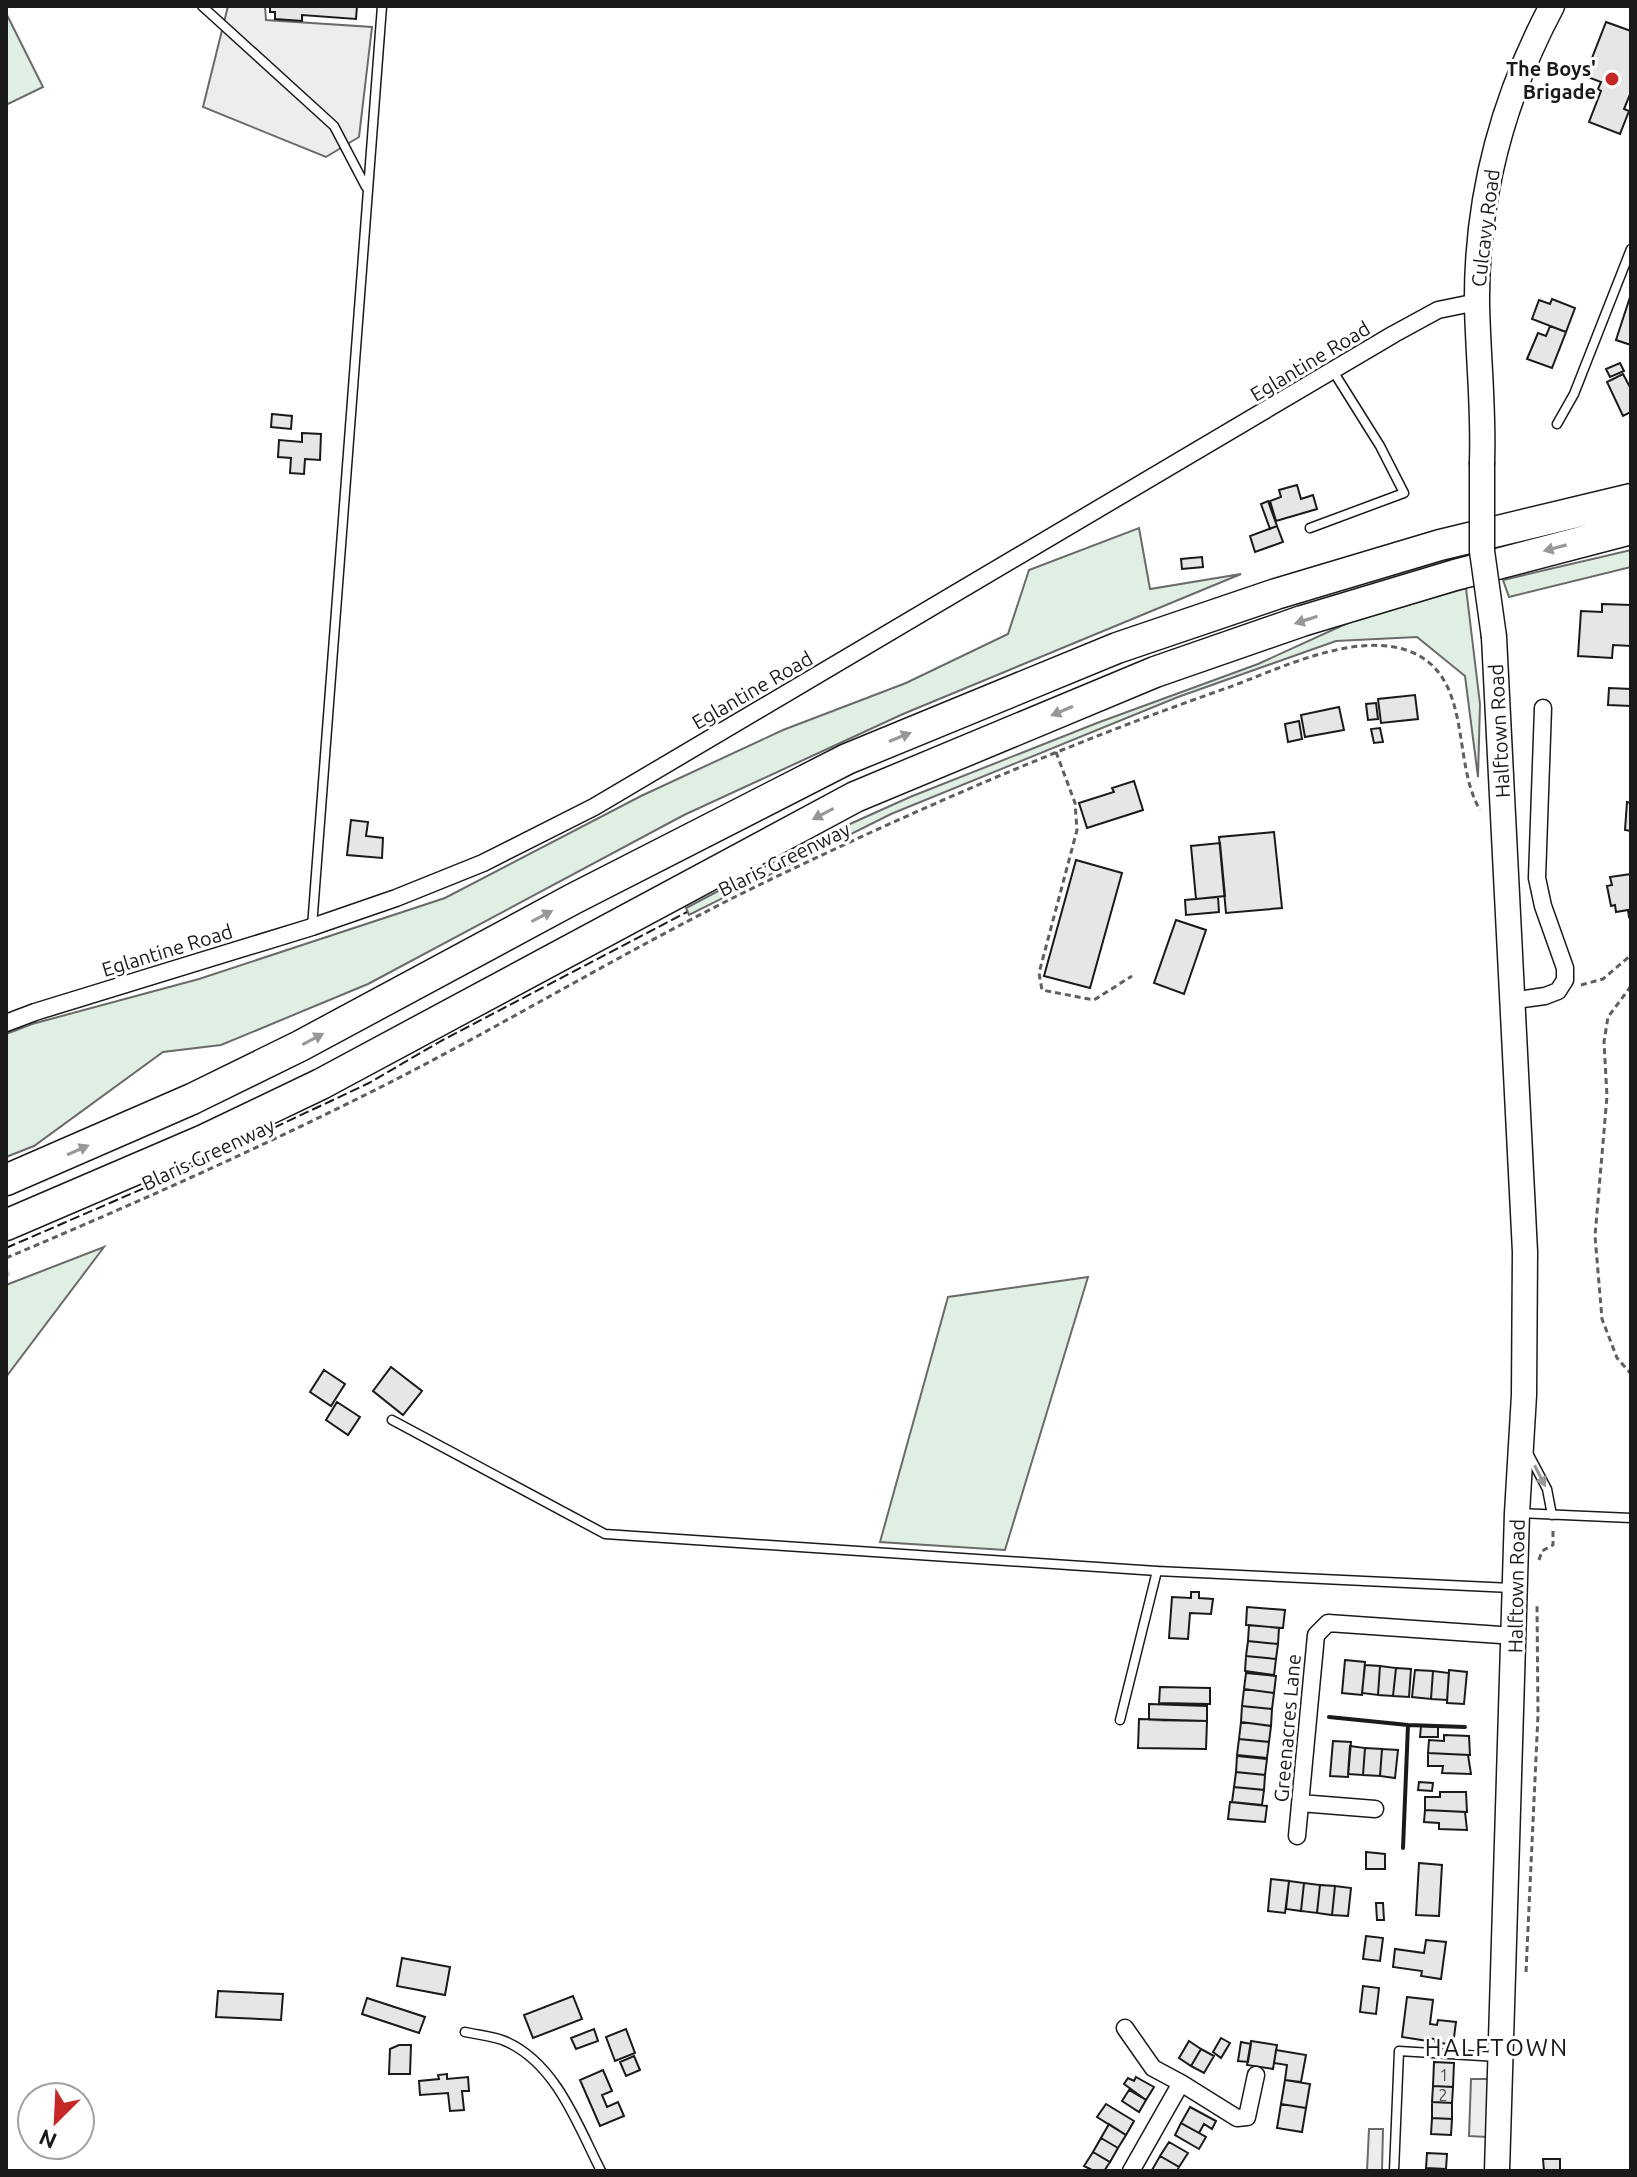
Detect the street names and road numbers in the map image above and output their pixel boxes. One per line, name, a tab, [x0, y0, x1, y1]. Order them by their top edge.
street label: Culcavy Road	[1466, 168, 1504, 288]
street label: Eglantine Road	[1246, 316, 1374, 406]
street label: Eglantine Road	[688, 646, 816, 734]
street label: Halftown Road	[1484, 663, 1514, 799]
street label: Blaris Greenway	[714, 817, 854, 901]
street label: Eglantine Road	[99, 919, 235, 981]
street label: Blaris Greenway	[138, 1113, 278, 1195]
street label: Halftown Road	[1503, 1519, 1529, 1653]
street label: Greenacres Lane	[1269, 1653, 1305, 1803]

